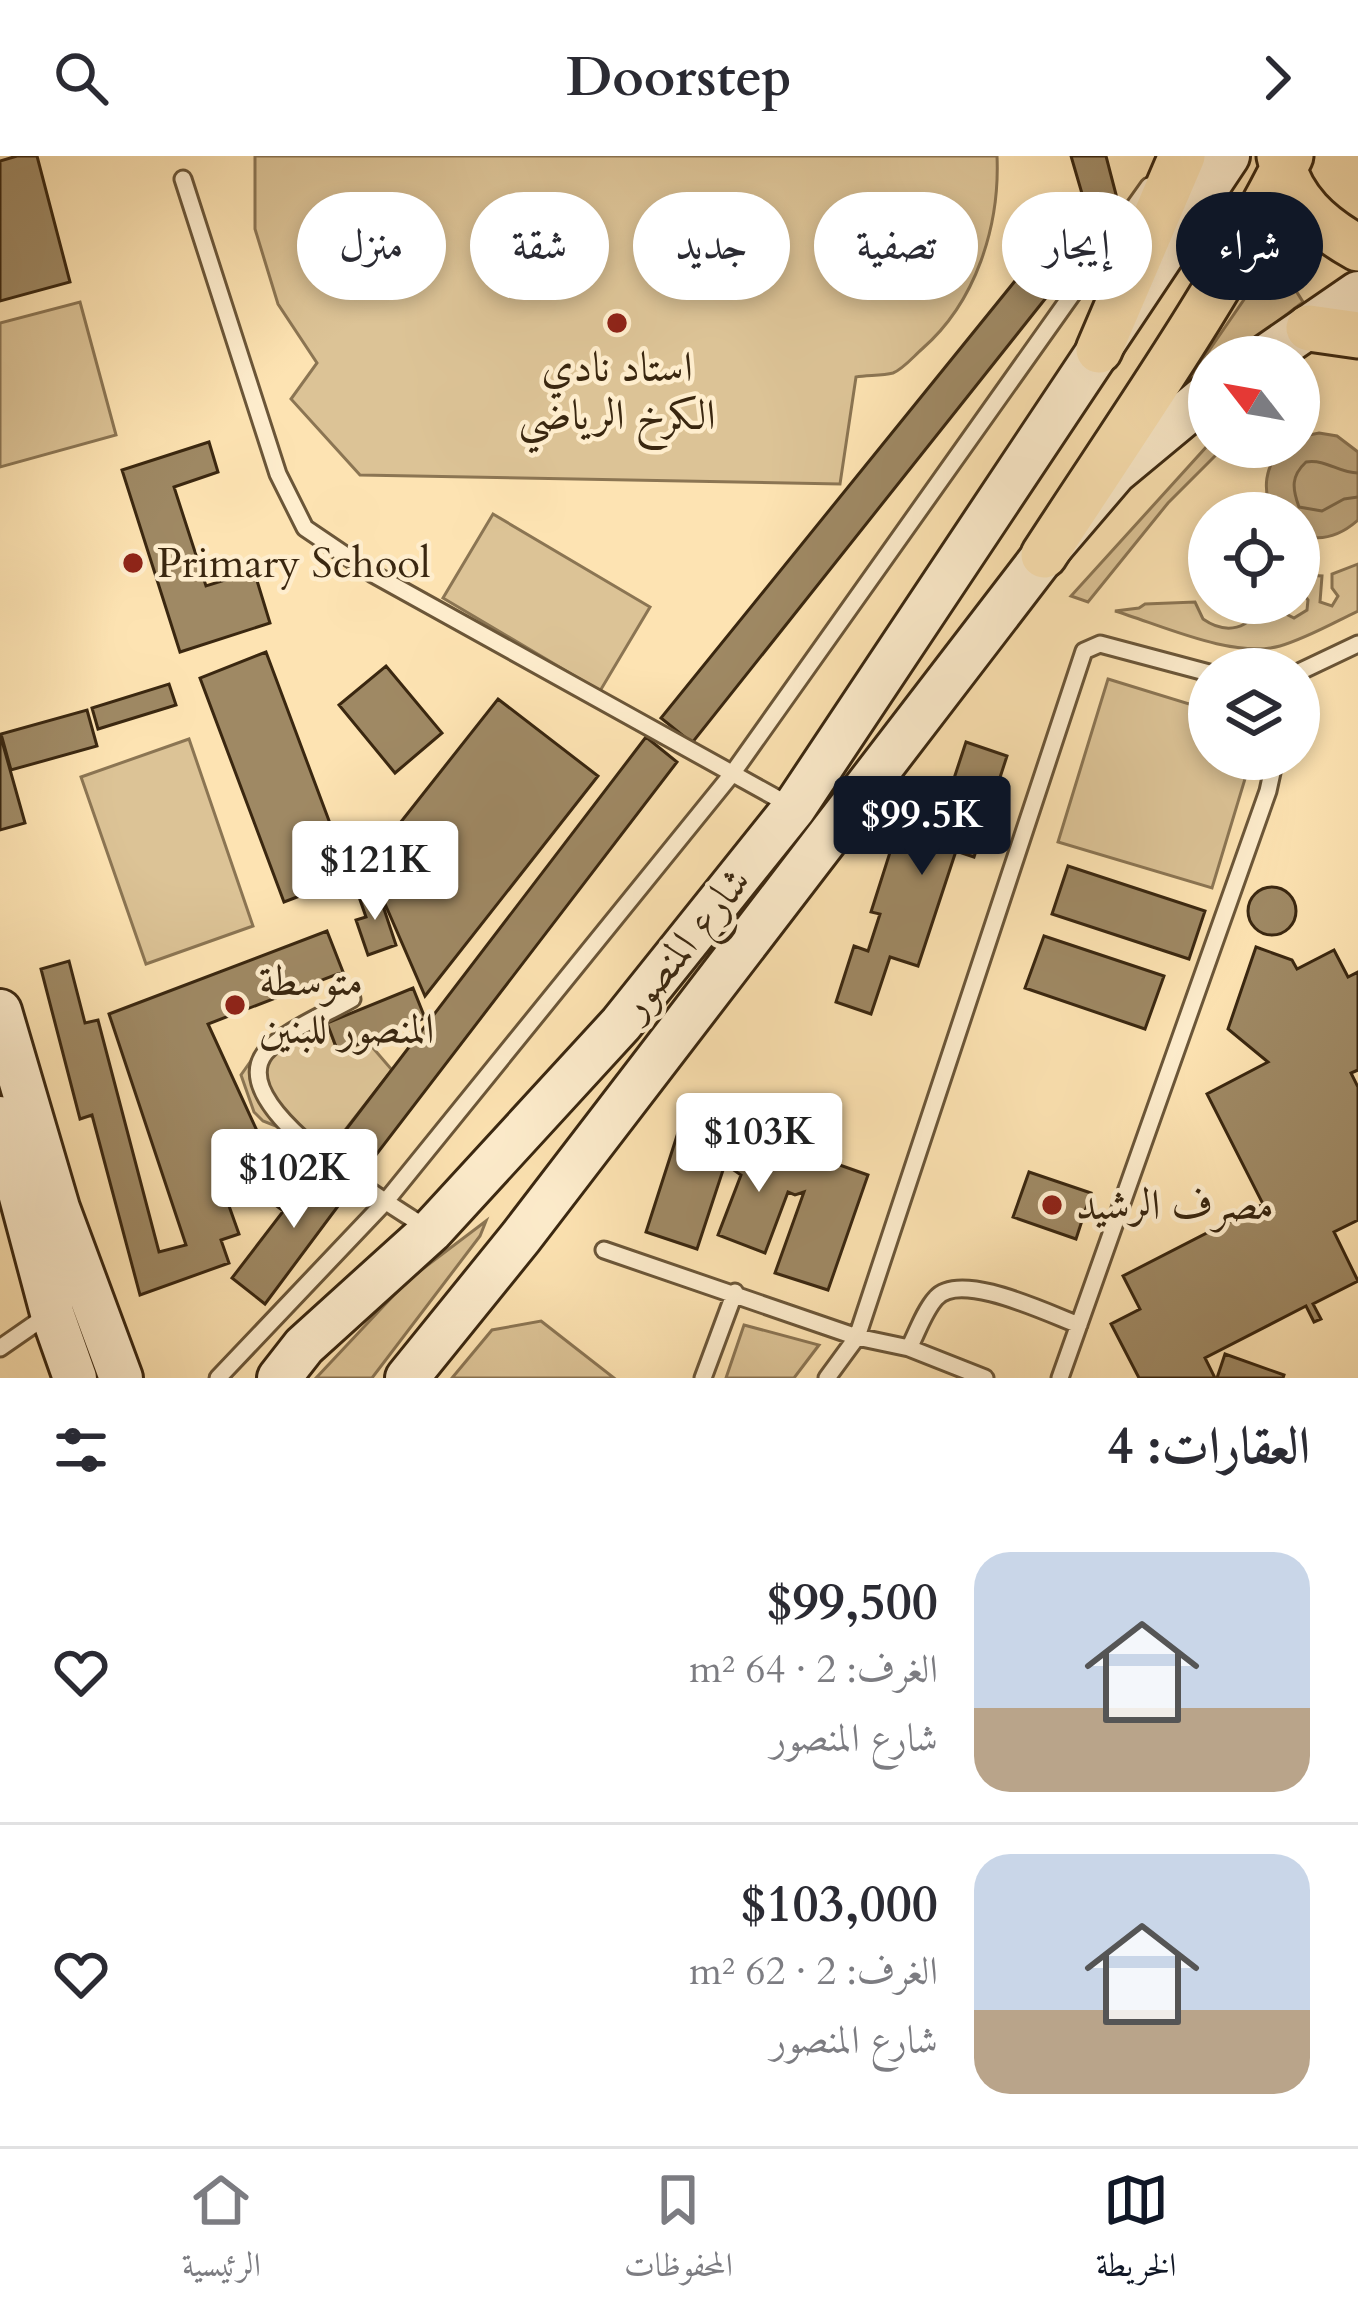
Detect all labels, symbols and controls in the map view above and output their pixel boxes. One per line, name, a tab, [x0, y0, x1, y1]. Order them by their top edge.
text: Doorstep	[566, 42, 792, 115]
icon: search	[48, 45, 114, 111]
icon: forward	[1244, 45, 1310, 111]
chip: منزل	[297, 192, 446, 300]
chip: شقة	[470, 192, 609, 300]
chip: جديد	[633, 192, 790, 300]
chip: تصفية	[814, 192, 978, 300]
chip: إيجار	[1002, 192, 1152, 300]
chip: شراء	[1176, 192, 1323, 300]
marker: استاد نادي الكرخ الرياضي	[604, 310, 630, 336]
north arrow	[1188, 336, 1320, 468]
map controls	[1188, 336, 1320, 780]
place label: استاد نادي الكرخ الرياضي	[518, 339, 716, 454]
button: locate	[1188, 492, 1320, 624]
place label: Primary School	[157, 535, 431, 592]
marker: Primary School	[120, 550, 146, 576]
button: layers	[1188, 648, 1320, 780]
pin: $99.5K	[824, 776, 1020, 878]
text: $99.5K	[861, 788, 983, 841]
pin: $121K	[291, 821, 459, 923]
text: $121K	[319, 833, 431, 886]
street label: شارع المنصور	[604, 855, 768, 1038]
place label: متوسطة المنصور للبنين	[259, 953, 434, 1058]
marker: متوسطة المنصور للبنين	[222, 992, 248, 1018]
pin: $103K	[675, 1093, 843, 1195]
text: $103K	[703, 1105, 815, 1158]
pin: $102K	[210, 1129, 378, 1231]
text: $102K	[238, 1141, 350, 1194]
place label: مصرف الرشيد	[1076, 1177, 1274, 1234]
marker: مصرف الرشيد	[1039, 1192, 1065, 1218]
text: العقارات: 4	[1107, 1412, 1310, 1482]
icon: filters	[48, 1417, 114, 1483]
text: $99,500	[766, 1568, 938, 1638]
icon: home	[1070, 1600, 1214, 1744]
icon: heart	[48, 1639, 114, 1705]
text: الغرف: 2 · 64 m²	[689, 1643, 938, 1696]
text: شارع المنصور	[771, 1712, 938, 1765]
text: $103,000	[740, 1870, 938, 1940]
icon: home	[1070, 1902, 1214, 2046]
icon: heart	[48, 1941, 114, 2007]
text: الغرف: 2 · 62 m²	[689, 1945, 938, 1998]
text: شارع المنصور	[771, 2014, 938, 2067]
tab: الرئيسية	[182, 2167, 261, 2297]
tab: المحفوظات	[624, 2167, 733, 2297]
tab: الخريطة	[1096, 2167, 1176, 2297]

